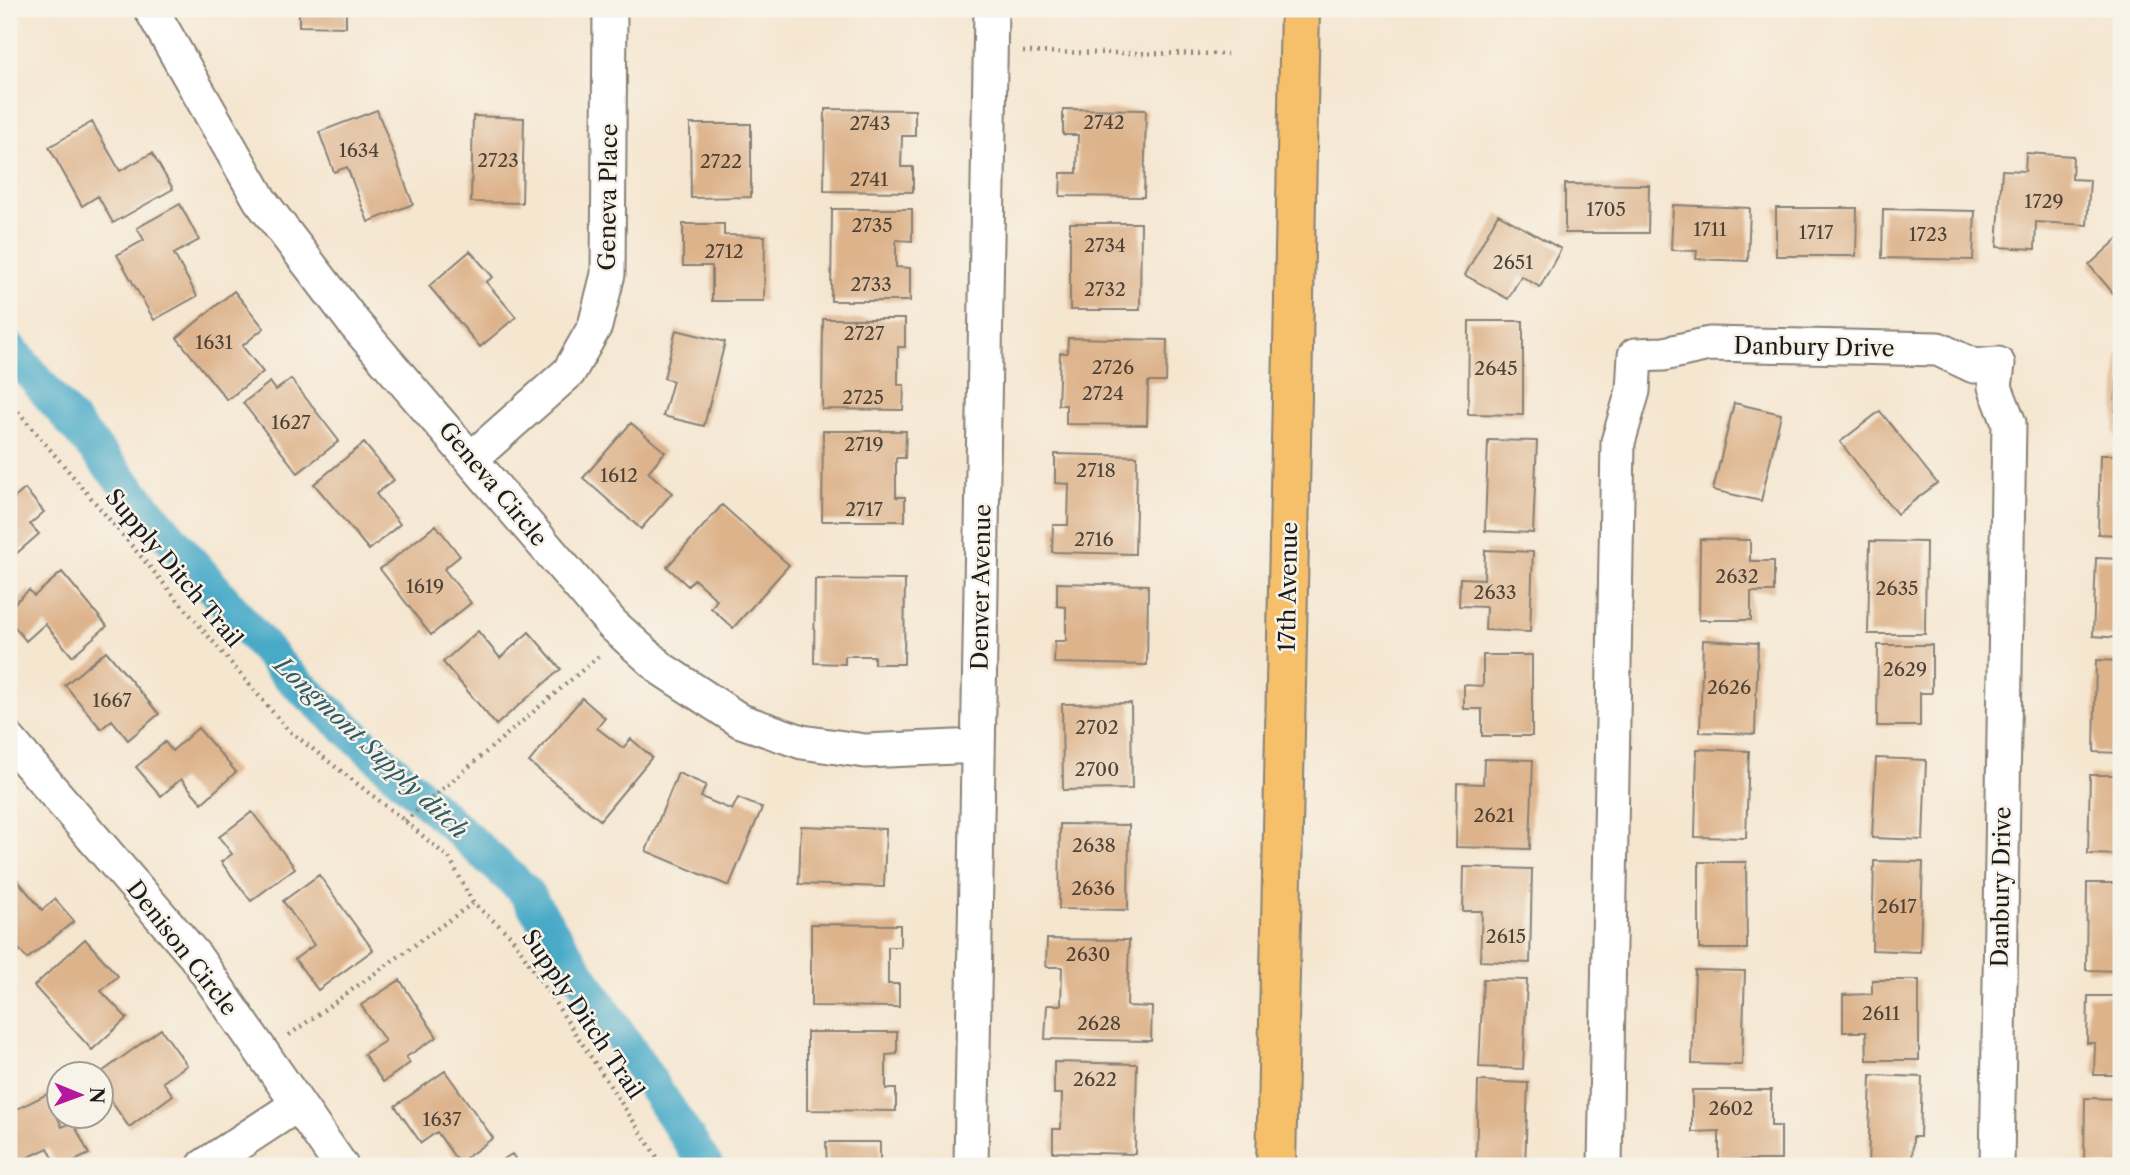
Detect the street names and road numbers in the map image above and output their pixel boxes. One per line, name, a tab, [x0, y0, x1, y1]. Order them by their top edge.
street label: Geneva Place	[593, 123, 623, 271]
street label: Danbury Drive	[1733, 332, 1895, 362]
street label: Geneva Circle	[433, 416, 553, 552]
street label: Supply Ditch Trail	[100, 483, 249, 653]
street label: Denver Avenue	[966, 504, 996, 670]
street label: 17th Avenue	[1273, 522, 1303, 652]
street label: Danbury Drive	[1986, 806, 2016, 968]
street label: Denison Circle	[121, 875, 243, 1021]
street label: Supply Ditch Trail	[516, 924, 650, 1104]

